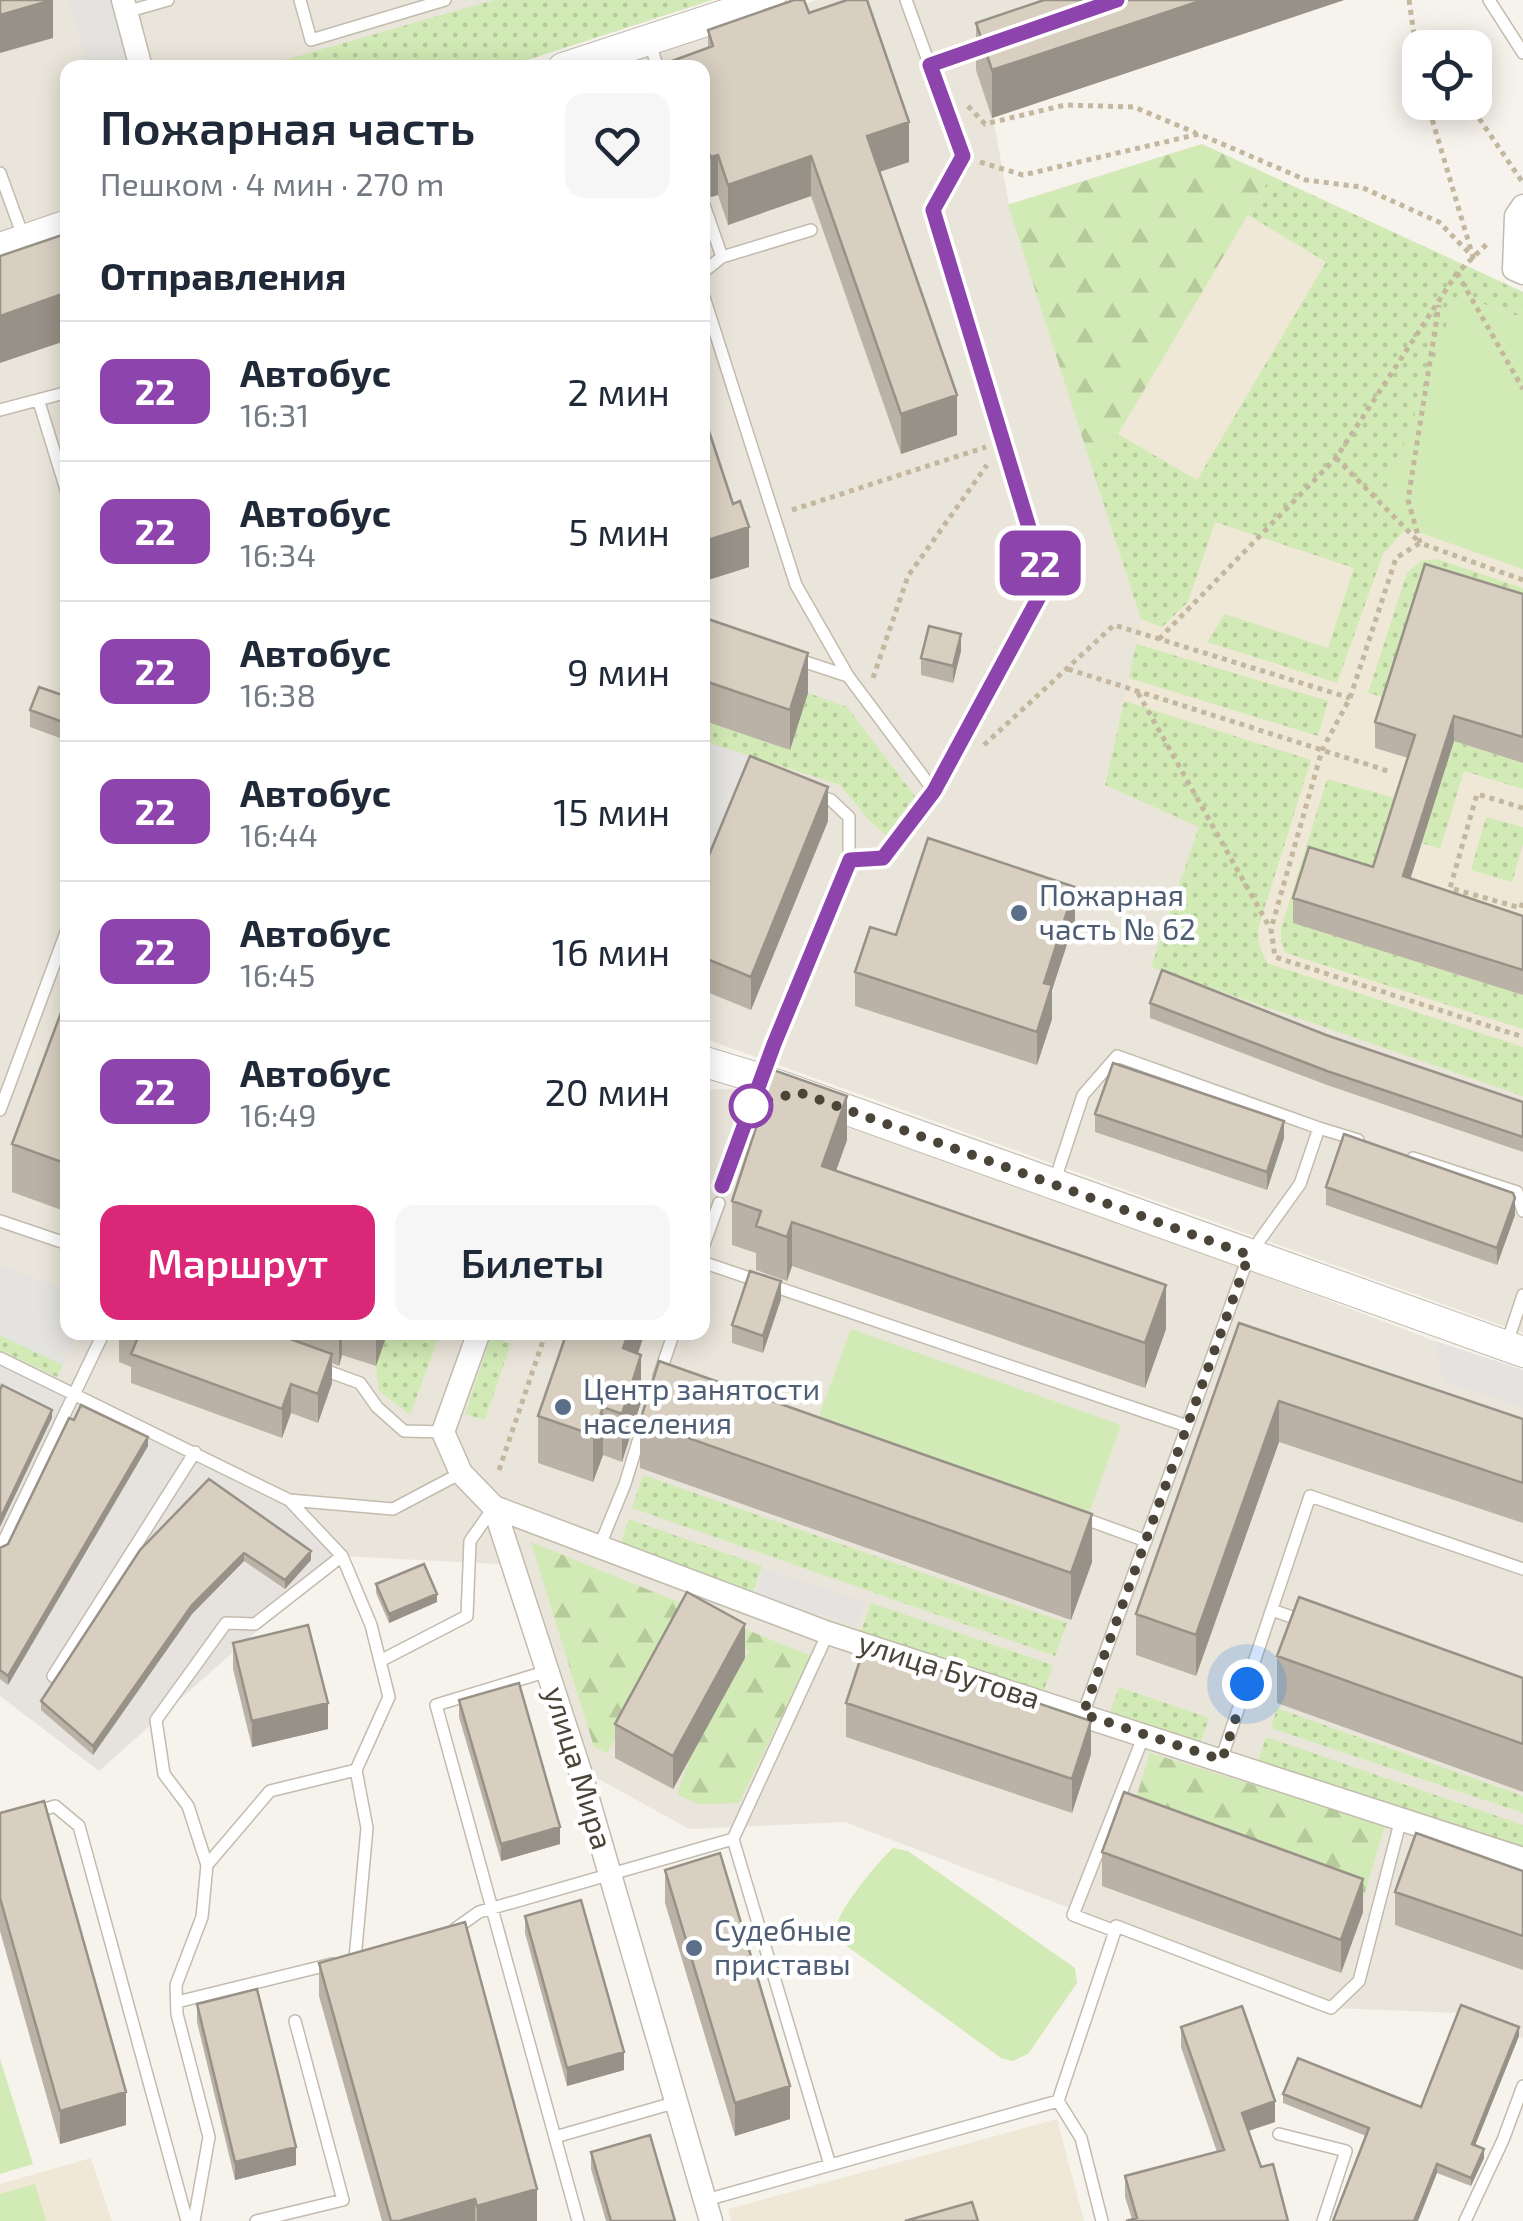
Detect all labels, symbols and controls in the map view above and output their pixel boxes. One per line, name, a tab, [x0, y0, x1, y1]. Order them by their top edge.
map controls	[1402, 30, 1492, 120]
button: locate	[1402, 30, 1492, 120]
button: heart	[565, 93, 670, 198]
text: Пожарная часть	[100, 97, 475, 155]
text: Пешком · 4 мин · 270 m	[100, 164, 444, 202]
text: Отправления	[100, 252, 347, 298]
text: Автобус	[240, 349, 391, 395]
text: 2 мин	[567, 368, 670, 414]
text: 22	[135, 370, 175, 412]
text: 16:31	[240, 395, 309, 433]
text: Автобус	[240, 489, 391, 535]
text: 5 мин	[568, 508, 670, 554]
text: 22	[135, 510, 175, 552]
line badge: 22	[995, 530, 1085, 596]
text: 16:34	[240, 535, 316, 573]
text: 22	[1020, 542, 1060, 584]
text: Автобус	[240, 629, 391, 675]
text: 9 мин	[567, 648, 670, 694]
text: 22	[135, 650, 175, 692]
text: 16:38	[240, 675, 316, 713]
text: Автобус	[240, 769, 391, 815]
text: 15 мин	[553, 788, 670, 834]
text: 22	[135, 790, 175, 832]
text: 16:44	[240, 815, 318, 853]
place label: Пожарная часть № 62	[1039, 876, 1196, 946]
marker: Пожарная часть № 62	[1008, 902, 1030, 924]
text: Автобус	[240, 909, 391, 955]
text: 16 мин	[552, 928, 670, 974]
text: 22	[135, 930, 175, 972]
text: 16:45	[240, 955, 315, 993]
text: Автобус	[240, 1049, 391, 1095]
text: 20 мин	[544, 1068, 670, 1114]
text: 22	[135, 1070, 175, 1112]
unlabelled marker	[730, 1085, 772, 1127]
text: 16:49	[240, 1095, 317, 1133]
button: Маршрут	[100, 1205, 375, 1320]
button: Билеты	[395, 1205, 670, 1320]
place label: Центр занятости населения	[583, 1370, 820, 1440]
marker: Центр занятости населения	[552, 1396, 574, 1418]
street label: улица Бутова	[854, 1623, 1045, 1716]
your location	[1222, 1659, 1272, 1709]
street label: улица Мира	[537, 1682, 622, 1854]
place label: Судебные приставы	[714, 1911, 852, 1981]
marker: Судебные приставы	[683, 1937, 705, 1959]

